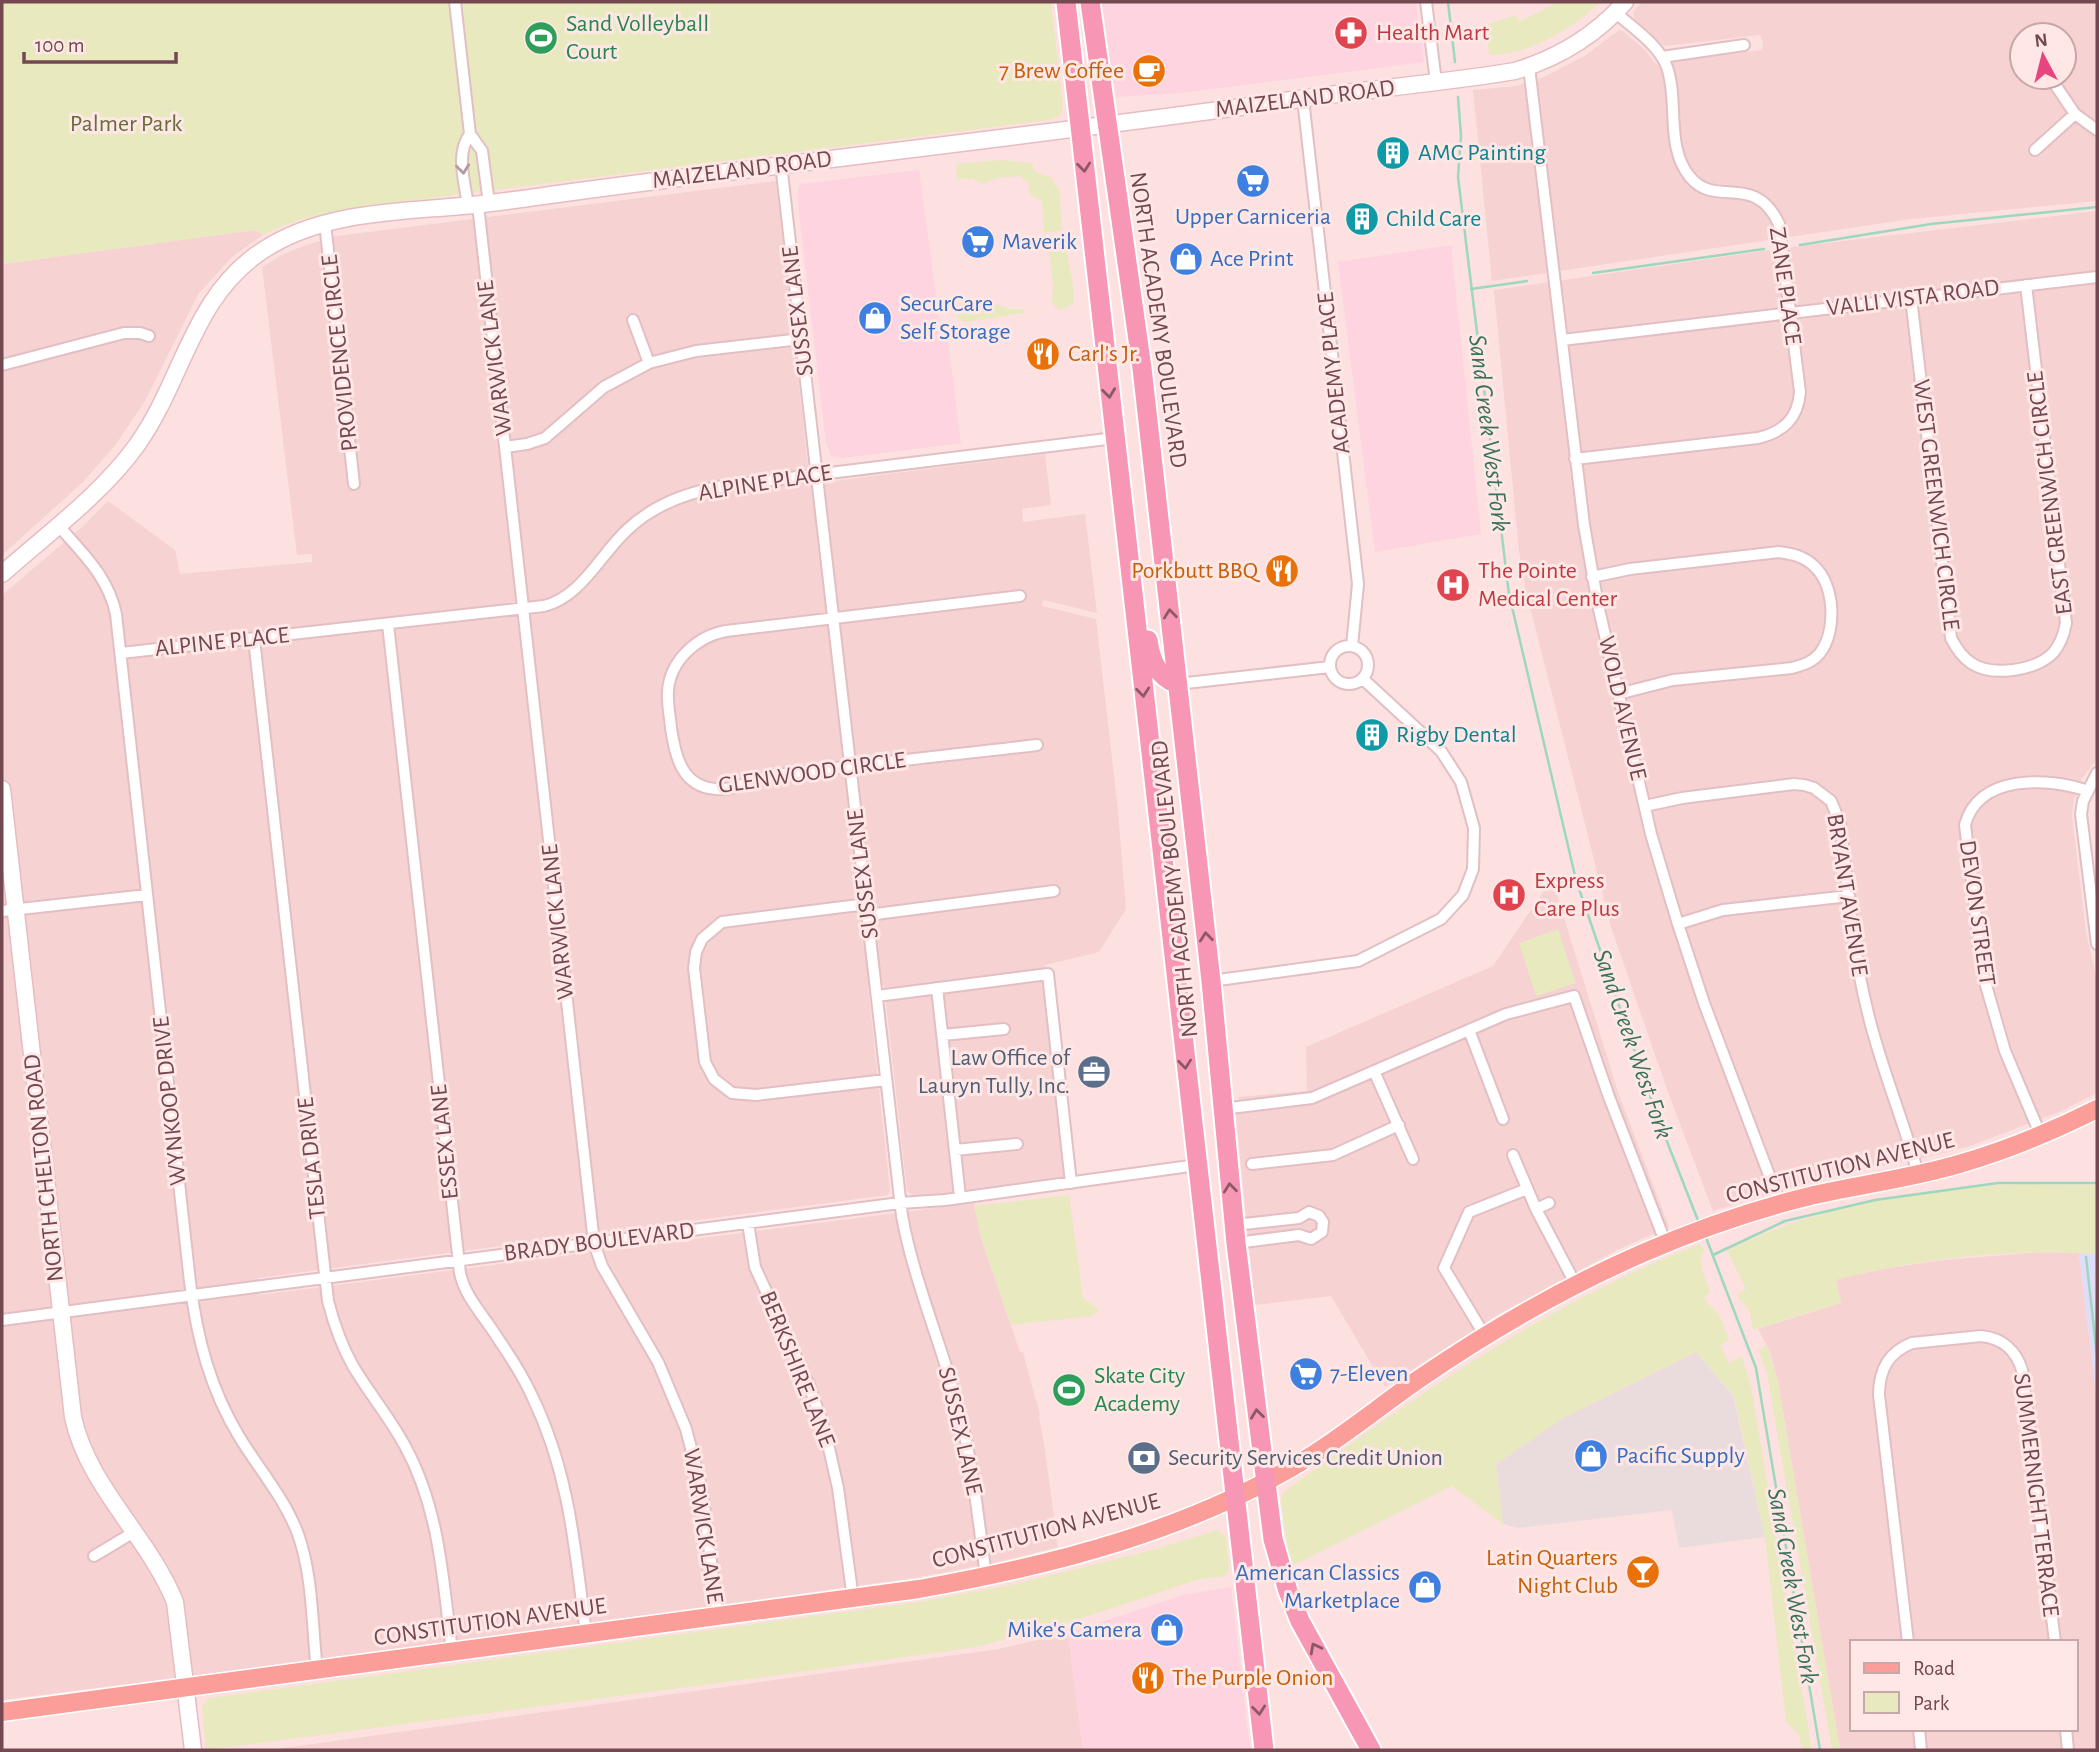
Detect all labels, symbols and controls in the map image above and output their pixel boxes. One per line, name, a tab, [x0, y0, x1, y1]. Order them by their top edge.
place label: Sand Volleyball Court	[566, 12, 709, 64]
pharmacy icon: Health Mart	[1332, 14, 1370, 52]
sports icon: Sand Volleyball Court	[522, 19, 560, 57]
scale bar	[24, 21, 177, 65]
place label: Health Mart	[1376, 21, 1489, 45]
north arrow	[2008, 21, 2078, 91]
text: N	[2033, 30, 2049, 51]
text: 100 m	[35, 35, 85, 56]
cafe icon: 7 Brew Coffee	[1130, 52, 1168, 90]
place label: 7 Brew Coffee	[999, 59, 1124, 83]
street label: MAIZELAND ROAD	[1214, 76, 1396, 122]
park label: Palmer Park	[70, 112, 182, 136]
building icon: AMC Painting	[1374, 134, 1412, 172]
place label: AMC Painting	[1418, 141, 1546, 165]
street label: MAIZELAND ROAD	[651, 147, 833, 193]
one-way arrow	[1076, 162, 1091, 173]
supermarket icon: Upper Carniceria	[1234, 162, 1272, 200]
one-way arrow	[456, 163, 471, 175]
street label: NORTH ACADEMY BOULEVARD	[1125, 170, 1191, 470]
building icon: Child Care	[1343, 200, 1381, 238]
place label: Upper Carniceria	[1175, 205, 1331, 229]
place label: Child Care	[1386, 207, 1481, 231]
supermarket icon: Maverik	[959, 223, 997, 261]
street label: ZANE PLACE	[1765, 226, 1805, 347]
place label: Maverik	[1002, 230, 1077, 254]
shop icon: Ace Print	[1167, 240, 1205, 278]
street label: SUSSEX LANE	[778, 244, 818, 377]
place label: Ace Print	[1210, 247, 1294, 271]
street label: PROVIDENCE CIRCLE	[318, 253, 362, 452]
street label: VALLI VISTA ROAD	[1825, 275, 2001, 321]
street label: WARWICK LANE	[474, 279, 516, 437]
street label: ACADEMY PLACE	[1314, 290, 1354, 455]
place label: SecurCare Self Storage	[900, 292, 1011, 344]
shop icon: SecurCare Self Storage	[856, 299, 894, 337]
water label: Sand Creek West Fork	[1464, 333, 1514, 533]
restaurant icon: Carl's Jr.	[1024, 335, 1062, 373]
place label: Carl's Jr.	[1068, 342, 1140, 366]
street label: EAST GREENWICH CIRCLE	[2023, 369, 2077, 616]
street label: WEST GREENWICH CIRCLE	[1909, 378, 1963, 632]
one-way arrow	[1102, 387, 1117, 399]
street label: ALPINE PLACE	[697, 461, 834, 505]
restaurant icon: Porkbutt BBQ	[1263, 552, 1301, 590]
place label: Porkbutt BBQ	[1131, 559, 1261, 583]
place label: The Pointe Medical Center	[1478, 559, 1618, 611]
hospital icon: The Pointe Medical Center	[1434, 566, 1472, 604]
one-way arrow	[1162, 608, 1177, 620]
street label: ALPINE PLACE	[154, 623, 291, 661]
street label: WOLD AVENUE	[1594, 634, 1650, 783]
one-way arrow	[1136, 686, 1151, 698]
building icon: Rigby Dental	[1353, 716, 1391, 754]
place label: Rigby Dental	[1396, 723, 1517, 747]
street label: NORTH ACADEMY BOULEVARD	[1147, 739, 1203, 1039]
street label: GLENWOOD CIRCLE	[717, 748, 908, 798]
street label: SUSSEX LANE	[843, 807, 883, 940]
street label: BRYANT AVENUE	[1822, 812, 1872, 978]
street label: DEVON STREET	[1955, 839, 1999, 988]
street label: WARWICK LANE	[538, 843, 578, 1001]
place label: Express Care Plus	[1534, 869, 1620, 921]
hospital icon: Express Care Plus	[1490, 876, 1528, 914]
one-way arrow	[1199, 932, 1214, 943]
water label: Sand Creek West Fork	[1588, 946, 1678, 1142]
street label: WYNKOOP DRIVE	[149, 1015, 191, 1187]
place label: Law Office of Lauryn Tully, Inc.	[918, 1046, 1072, 1098]
street label: NORTH CHELTON ROAD	[20, 1053, 68, 1283]
office icon: Law Office of Lauryn Tully, Inc.	[1075, 1053, 1113, 1091]
one-way arrow	[1177, 1059, 1192, 1070]
street label: ESSEX LANE	[427, 1083, 463, 1201]
street label: TESLA DRIVE	[294, 1095, 330, 1220]
street label: CONSTITUTION AVENUE	[1723, 1128, 1957, 1208]
one-way arrow	[1223, 1182, 1238, 1193]
street label: BRADY BOULEVARD	[502, 1218, 696, 1266]
street label: BERKSHIRE LANE	[755, 1288, 839, 1451]
supermarket icon: 7-Eleven	[1287, 1355, 1325, 1393]
place label: 7-Eleven	[1330, 1362, 1408, 1386]
place label: Skate City Academy	[1094, 1364, 1185, 1416]
street label: SUSSEX LANE	[934, 1365, 986, 1498]
sports icon: Skate City Academy	[1050, 1371, 1088, 1409]
street label: SUMMERNIGHT TERRACE	[2009, 1372, 2063, 1619]
one-way arrow	[1249, 1408, 1264, 1420]
shop icon: Pacific Supply	[1572, 1437, 1610, 1475]
bank icon: Security Services Credit Union	[1125, 1439, 1163, 1477]
place label: Pacific Supply	[1616, 1444, 1745, 1468]
place label: Security Services Credit Union	[1168, 1446, 1443, 1470]
street label: WARWICK LANE	[679, 1447, 727, 1606]
water label: Sand Creek West Fork	[1763, 1486, 1823, 1686]
street label: CONSTITUTION AVENUE	[930, 1489, 1163, 1573]
place label: Latin Quarters Night Club	[1486, 1546, 1618, 1598]
bar icon: Latin Quarters Night Club	[1624, 1553, 1662, 1591]
place label: American Classics Marketplace	[1235, 1561, 1400, 1613]
shop icon: American Classics Marketplace	[1406, 1568, 1444, 1606]
street label: CONSTITUTION AVENUE	[372, 1594, 608, 1650]
shop icon: Mike's Camera	[1148, 1611, 1186, 1649]
place label: Mike's Camera	[1007, 1618, 1142, 1642]
legend	[1850, 1640, 2078, 1731]
one-way arrow	[1309, 1642, 1323, 1655]
text: Road	[1913, 1658, 1955, 1679]
restaurant icon: The Purple Onion	[1129, 1659, 1167, 1697]
place label: The Purple Onion	[1172, 1666, 1333, 1690]
text: Park	[1913, 1693, 1950, 1714]
one-way arrow	[1252, 1705, 1267, 1716]

